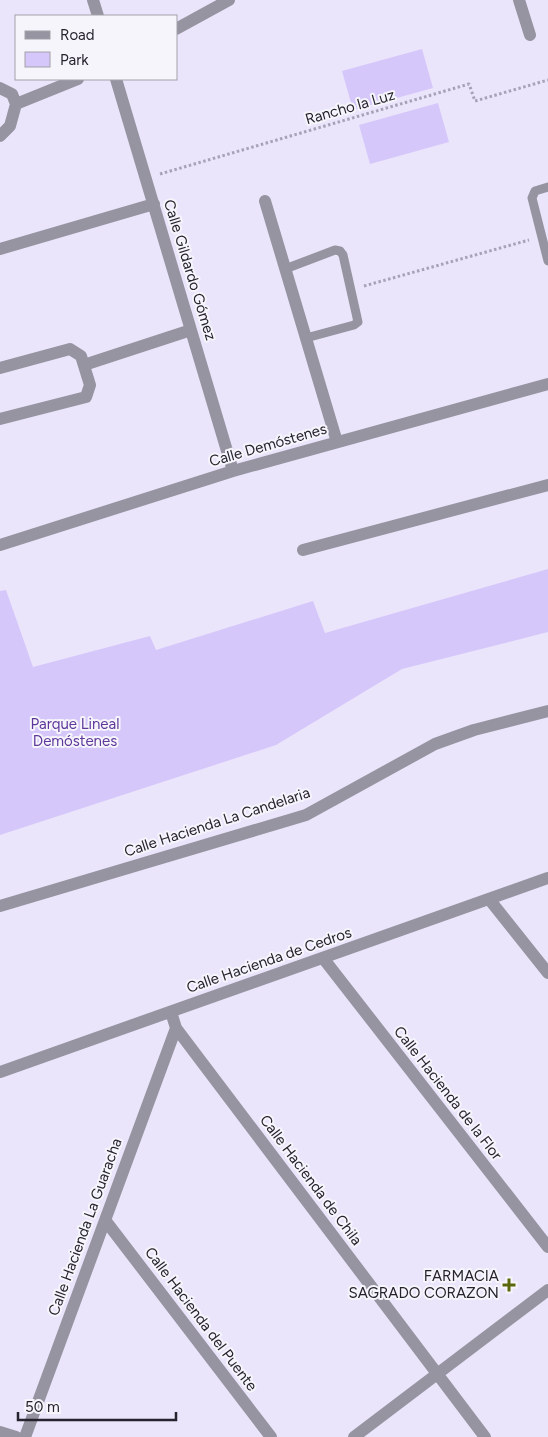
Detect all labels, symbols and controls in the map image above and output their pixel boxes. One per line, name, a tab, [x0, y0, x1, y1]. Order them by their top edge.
legend	[15, 15, 178, 80]
text: Road	[60, 26, 95, 44]
text: Park	[60, 51, 89, 69]
street label: Rancho la Luz	[303, 86, 397, 128]
street label: Calle Gildardo Gómez	[160, 197, 220, 343]
street label: Calle Demóstenes	[207, 420, 329, 470]
park label: Parque Lineal Demóstenes	[31, 715, 119, 750]
street label: Calle Hacienda La Candelaria	[122, 783, 312, 861]
street label: Calle Hacienda de Cedros	[184, 923, 354, 997]
street label: Calle Hacienda de la Flor	[390, 1023, 506, 1163]
street label: Calle Hacienda de Chila	[256, 1111, 366, 1249]
street label: Calle Hacienda La Guaracha	[44, 1136, 126, 1318]
street label: Calle Hacienda del Puente	[141, 1243, 261, 1395]
place label: FARMACIA SAGRADO CORAZON	[348, 1267, 499, 1302]
marker: FARMACIA SAGRADO CORAZON	[503, 1279, 515, 1291]
scale bar	[18, 1390, 175, 1422]
text: 50 m	[25, 1398, 60, 1416]

